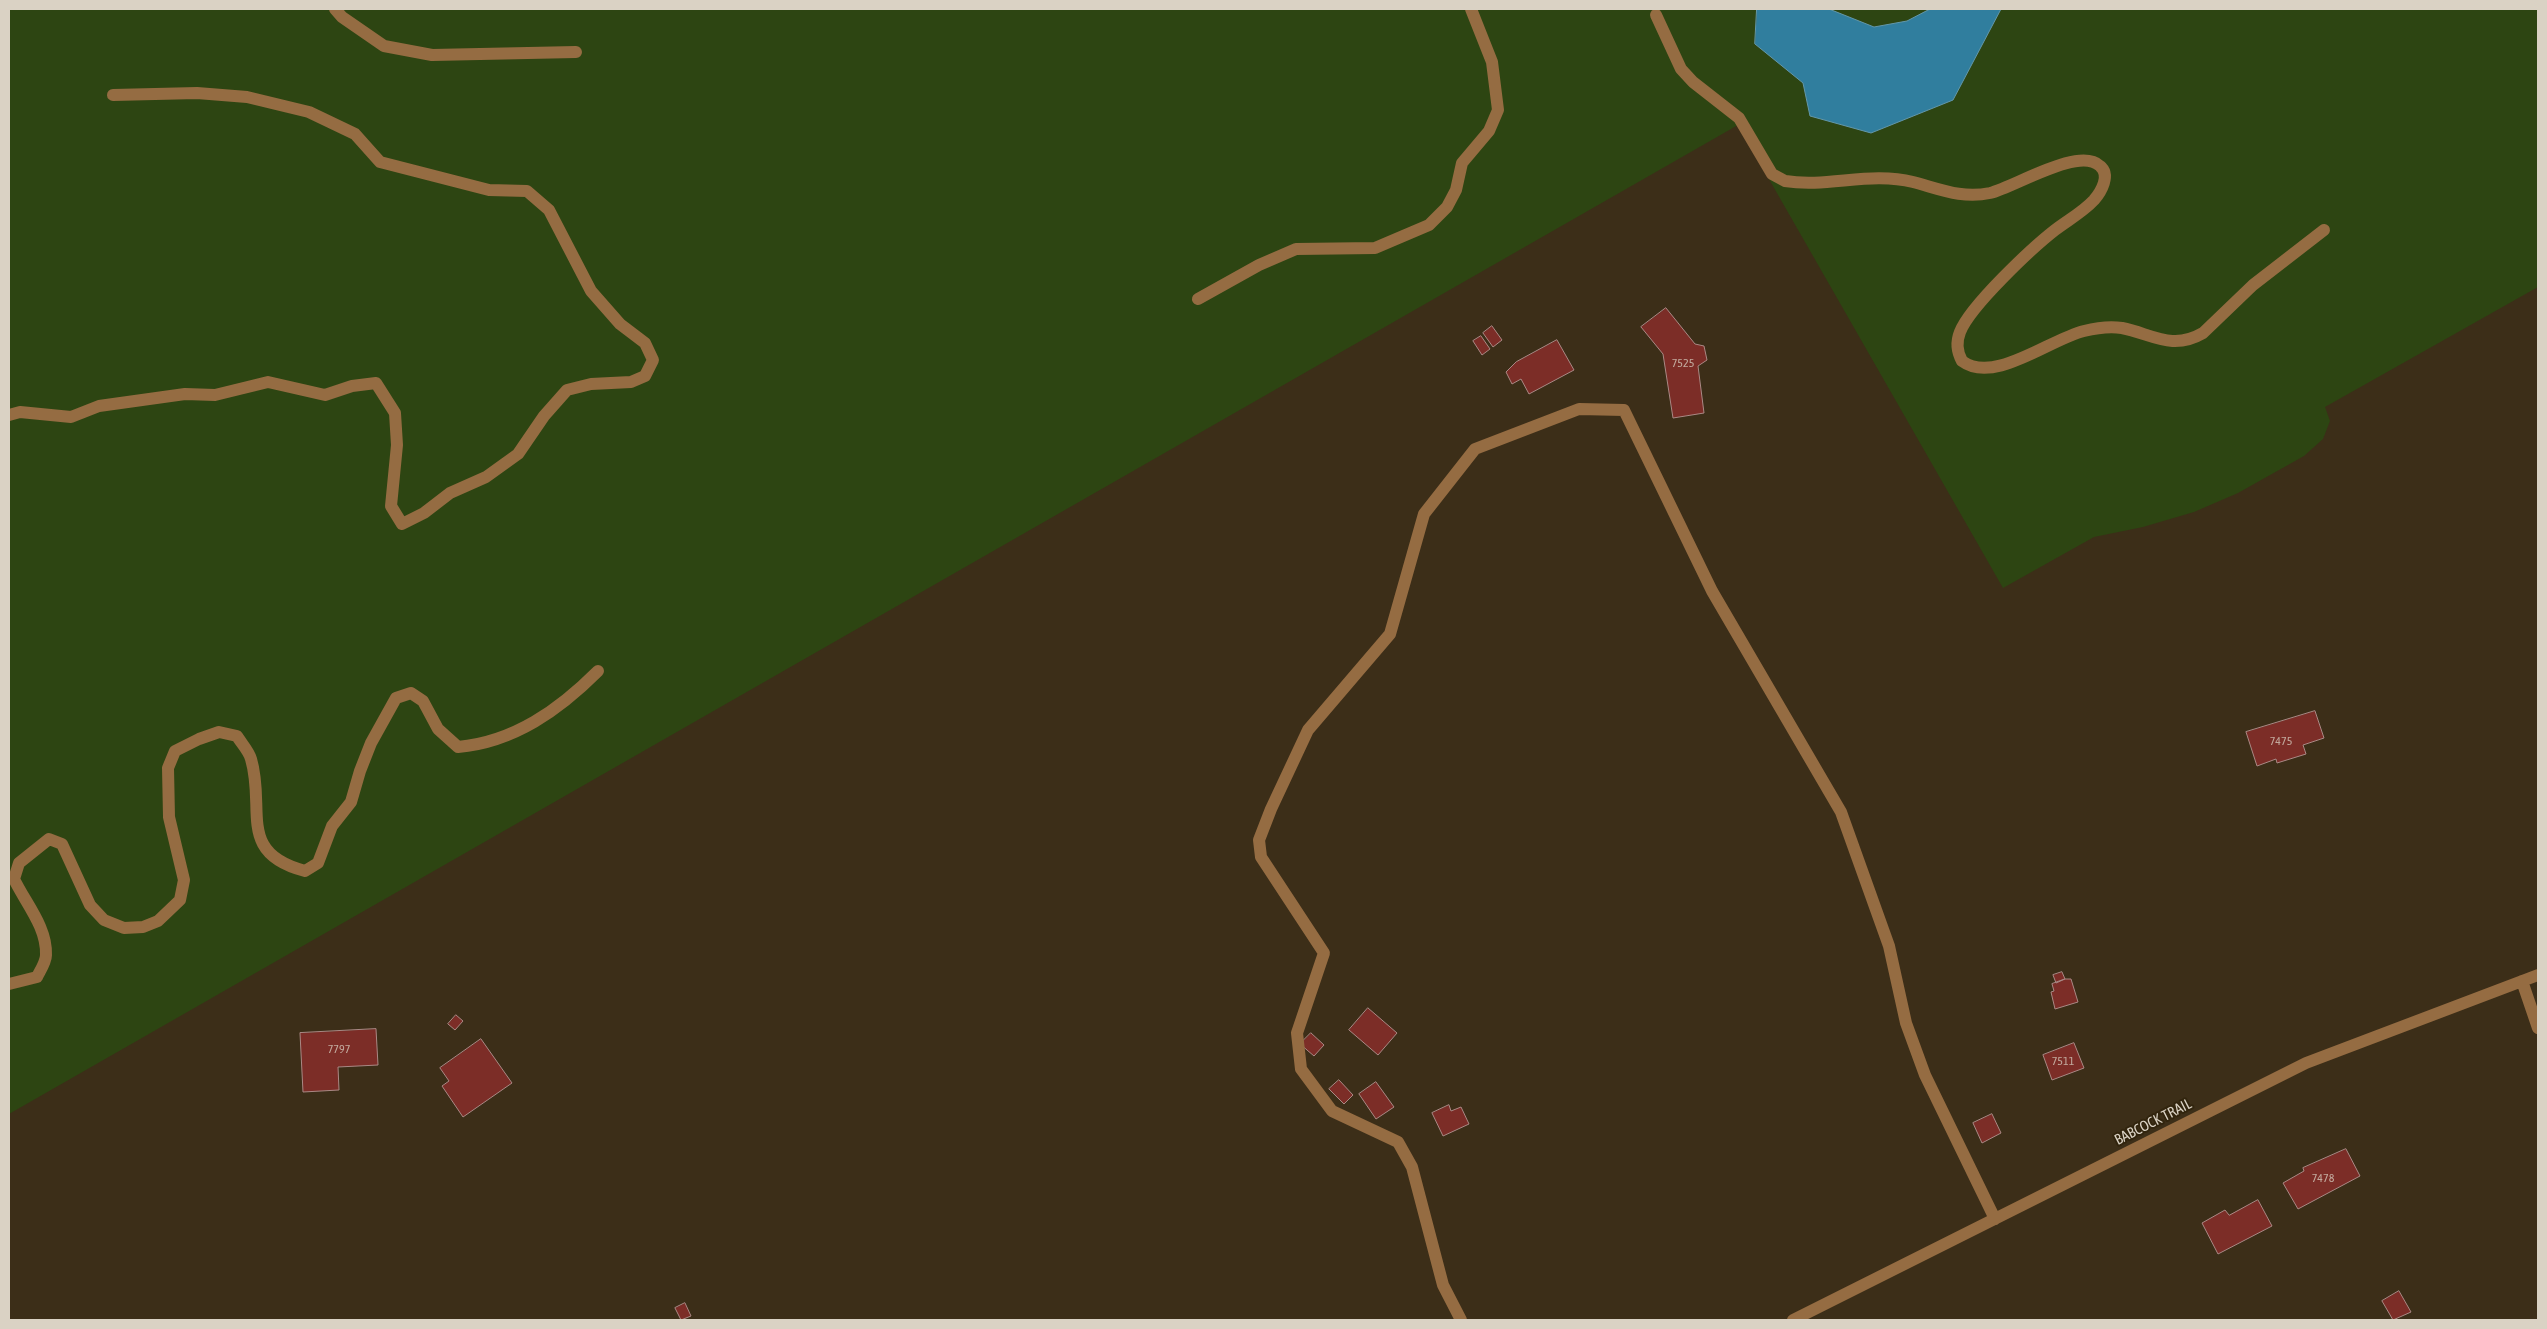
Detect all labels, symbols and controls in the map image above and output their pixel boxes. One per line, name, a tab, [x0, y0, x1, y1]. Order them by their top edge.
house number: 7525	[1672, 356, 1694, 370]
house number: 7475	[2270, 734, 2292, 748]
house number: 7797	[328, 1042, 350, 1056]
house number: 7511	[2052, 1054, 2074, 1068]
street label: BABCOCK TRAIL	[2111, 1095, 2195, 1149]
house number: 7478	[2312, 1171, 2334, 1185]

